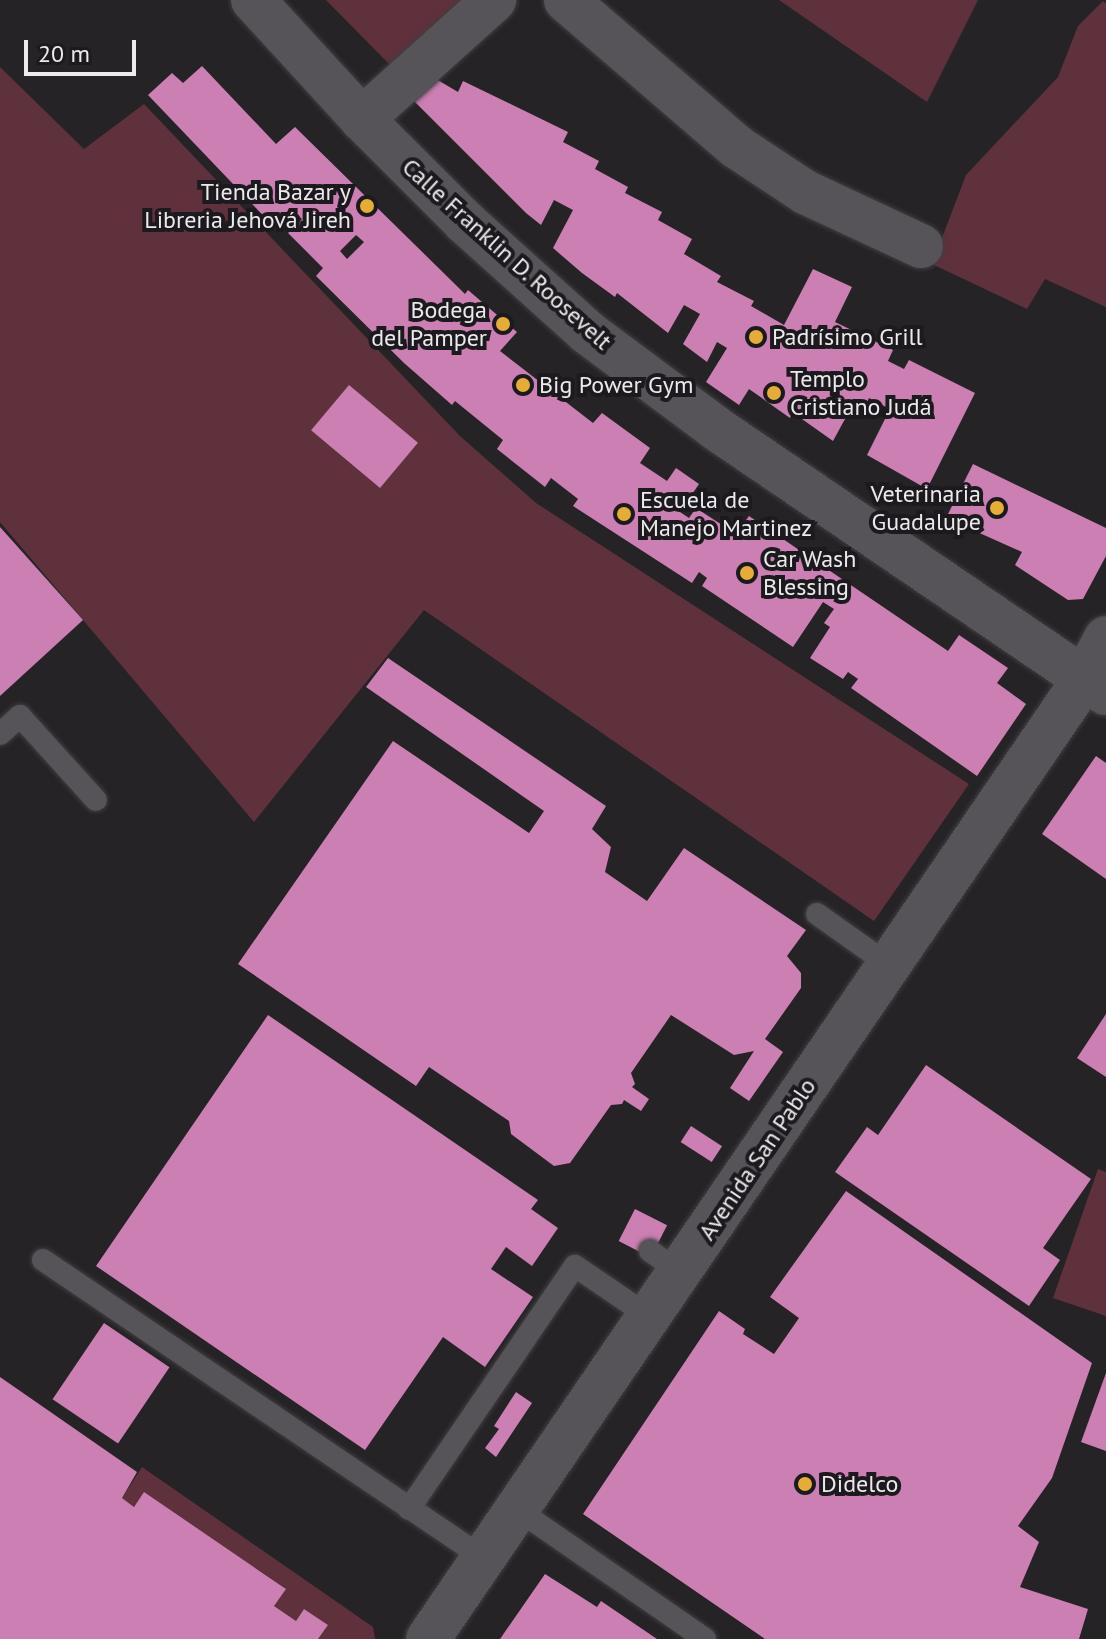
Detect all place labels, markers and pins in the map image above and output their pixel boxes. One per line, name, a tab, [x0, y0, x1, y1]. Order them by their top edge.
place label: Tienda Bazar y Libreria Jehová Jireh	[144, 178, 351, 234]
marker: Tienda Bazar y Libreria Jehová Jireh	[358, 197, 376, 215]
place label: Bodega del Pamper	[371, 296, 487, 352]
marker: Bodega del Pamper	[494, 315, 512, 333]
place label: Padrísimo Grill	[772, 323, 923, 351]
marker: Padrísimo Grill	[747, 328, 765, 346]
place label: Templo Cristiano Judá	[790, 365, 932, 421]
place label: Big Power Gym	[539, 371, 693, 399]
marker: Big Power Gym	[514, 376, 532, 394]
marker: Templo Cristiano Judá	[765, 384, 783, 402]
place label: Veterinaria Guadalupe	[870, 480, 981, 536]
place label: Escuela de Manejo Martinez	[640, 486, 812, 542]
marker: Veterinaria Guadalupe	[988, 499, 1006, 517]
marker: Escuela de Manejo Martinez	[615, 505, 633, 523]
place label: Car Wash Blessing	[763, 545, 857, 601]
marker: Car Wash Blessing	[738, 564, 756, 582]
place label: Didelco	[821, 1470, 898, 1498]
marker: Didelco	[796, 1475, 814, 1493]

